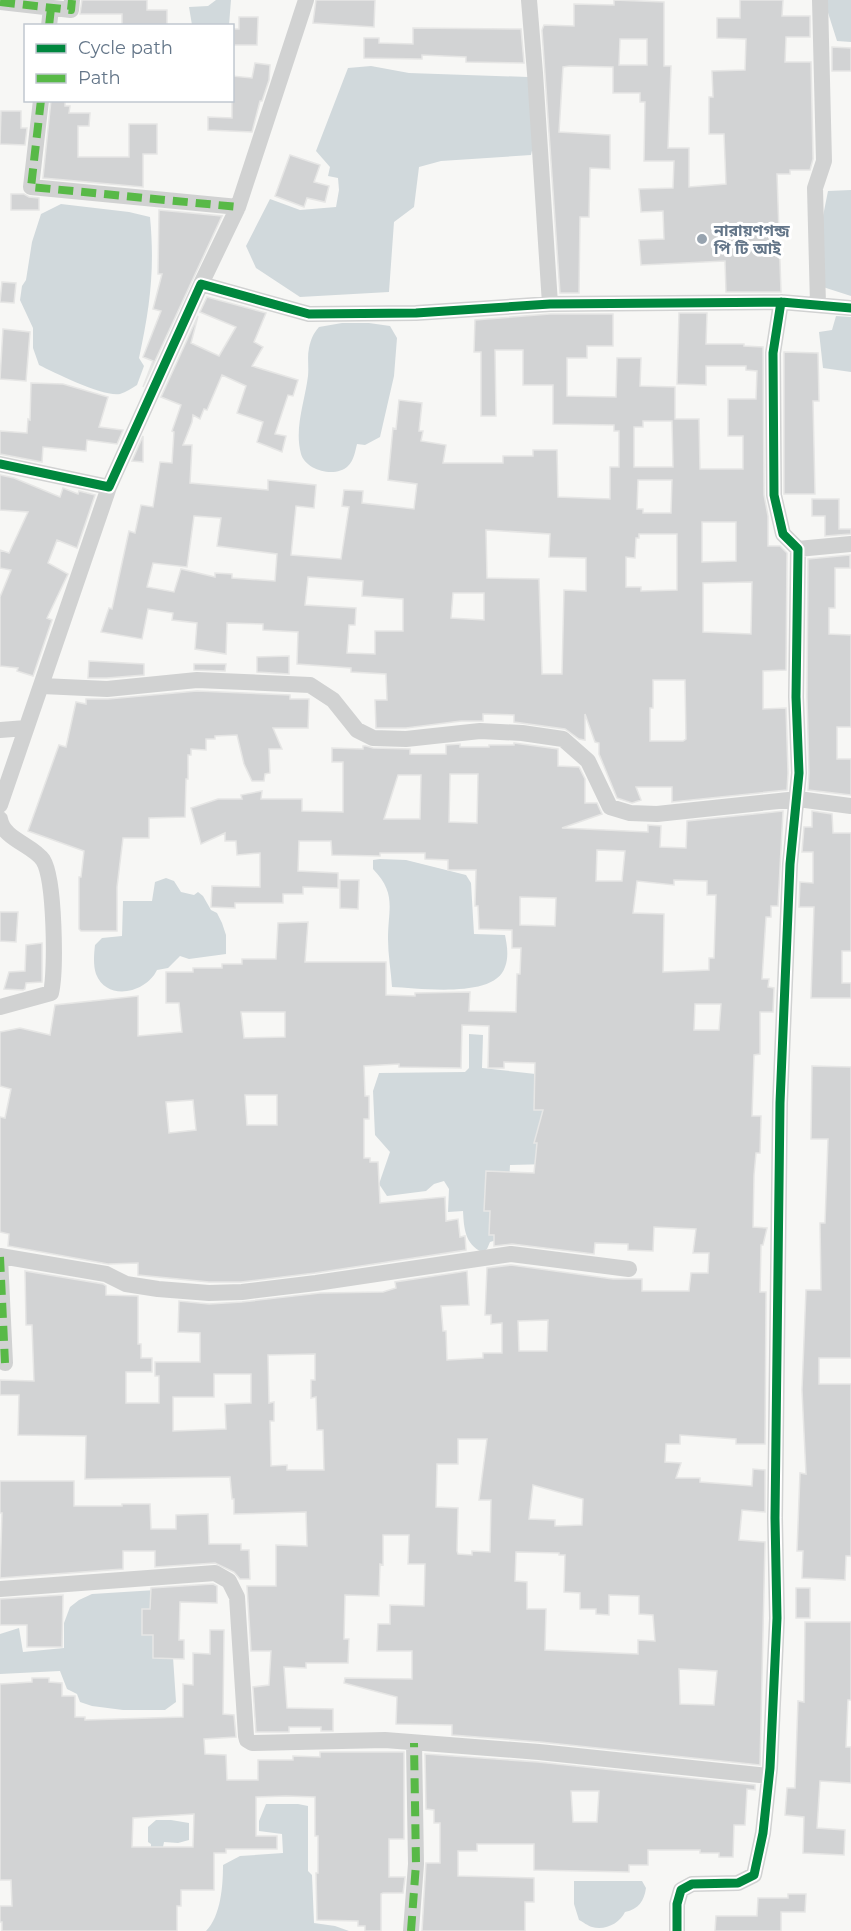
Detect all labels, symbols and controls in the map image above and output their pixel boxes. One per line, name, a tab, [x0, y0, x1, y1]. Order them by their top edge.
legend	[24, 24, 234, 102]
text: Cycle path	[78, 37, 173, 59]
text: Path	[78, 67, 121, 89]
place label: নারায়ণগন্জ পি টি আই	[713, 221, 790, 258]
marker: নারায়ণগন্জ পি টি আই	[695, 232, 709, 246]

